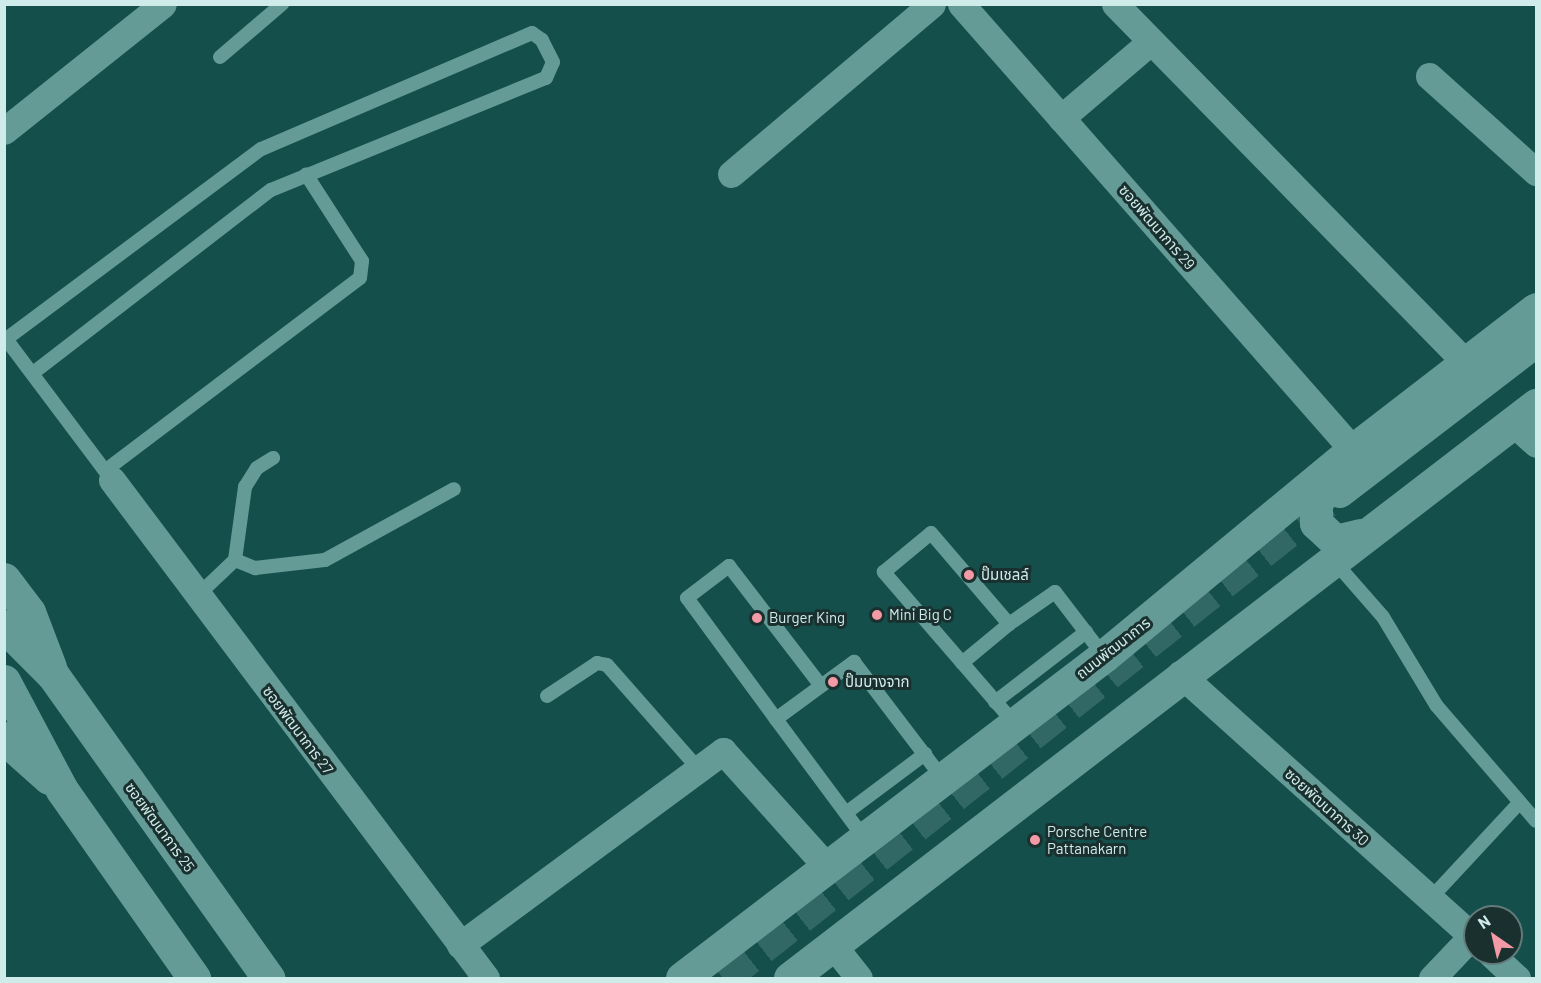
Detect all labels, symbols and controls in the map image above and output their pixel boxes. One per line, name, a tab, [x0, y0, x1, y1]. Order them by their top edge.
street label: ซอยพัฒนาการ 29	[1115, 181, 1199, 273]
place label: ปั๊มเชลล์	[981, 566, 1029, 584]
marker: ปั๊มเชลล์	[962, 568, 976, 582]
place label: Mini Big C	[889, 606, 952, 624]
marker: Mini Big C	[870, 608, 884, 622]
place label: Burger King	[769, 609, 845, 627]
marker: Burger King	[750, 611, 764, 625]
street label: ถนนพัฒนาการ	[1072, 613, 1154, 683]
place label: ปั๊มบางจาก	[845, 673, 910, 691]
marker: ปั๊มบางจาก	[826, 675, 840, 689]
street label: ซอยพัฒนาการ 27	[259, 682, 337, 778]
street label: ซอยพัฒนาการ 30	[1281, 765, 1373, 849]
street label: ซอยพัฒนาการ 25	[121, 779, 199, 875]
place label: Porsche Centre Pattanakarn	[1047, 822, 1147, 857]
marker: Porsche Centre Pattanakarn	[1028, 833, 1042, 847]
north arrow	[1463, 905, 1523, 965]
text: N	[1474, 910, 1493, 932]

